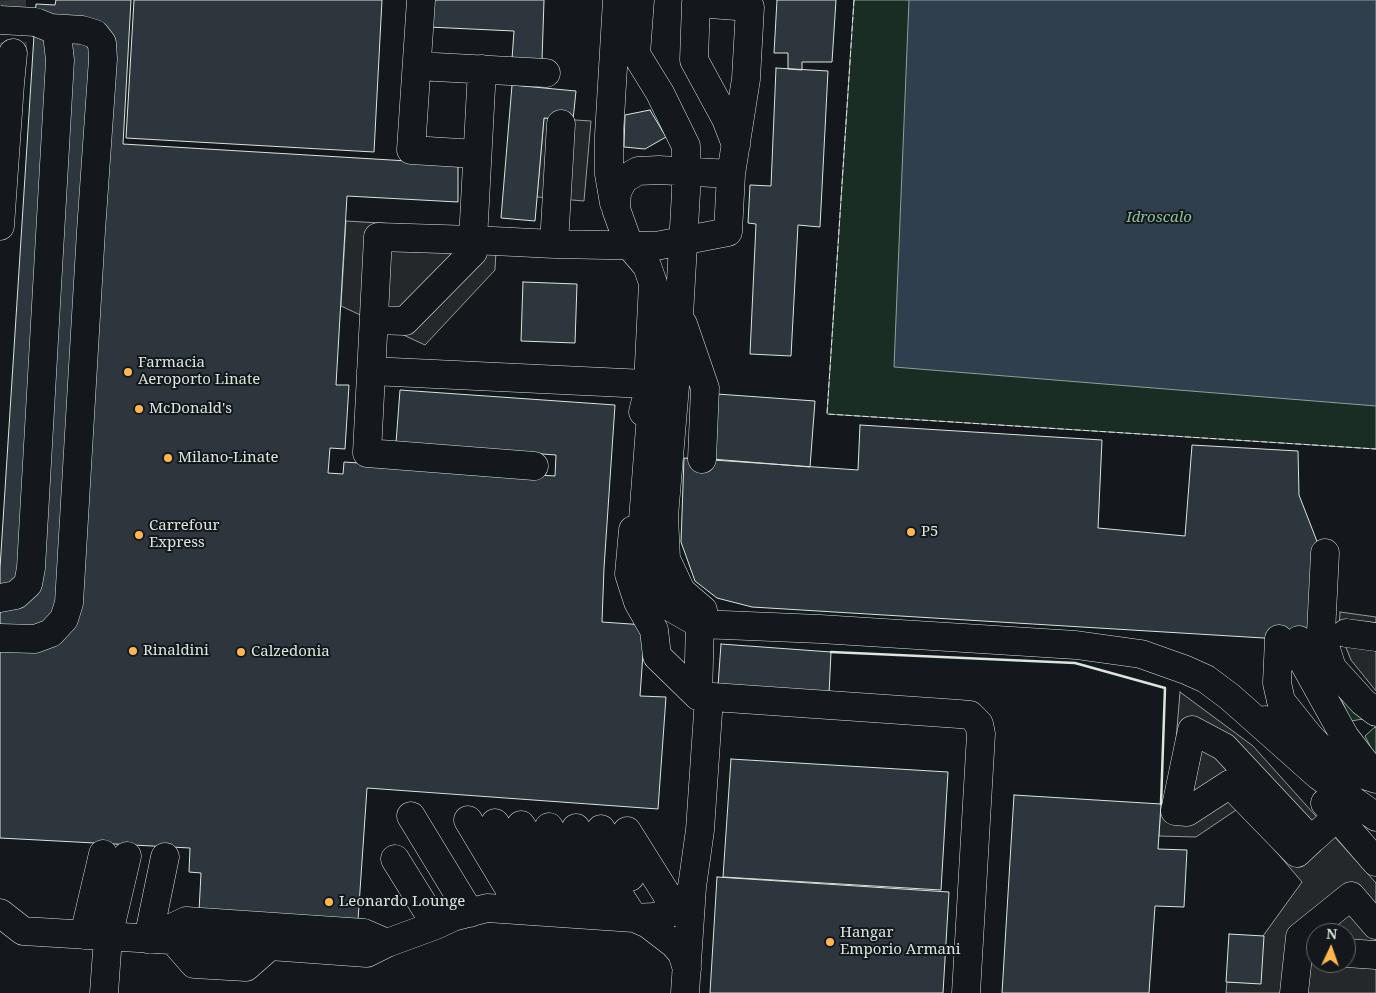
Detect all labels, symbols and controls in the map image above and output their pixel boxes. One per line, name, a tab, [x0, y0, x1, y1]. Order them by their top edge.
park label: Idroscalo	[1126, 209, 1192, 227]
place label: Farmacia Aeroporto Linate	[138, 354, 260, 389]
marker: Farmacia Aeroporto Linate	[122, 366, 134, 378]
place label: McDonald's	[149, 400, 232, 418]
marker: McDonald's	[133, 403, 145, 415]
place label: Milano-Linate	[178, 449, 279, 467]
marker: Milano-Linate	[162, 452, 174, 464]
place label: Carrefour Express	[149, 517, 220, 552]
place label: P5	[921, 523, 938, 541]
marker: P5	[905, 526, 917, 538]
marker: Carrefour Express	[133, 529, 145, 541]
place label: Rinaldini	[143, 642, 209, 660]
place label: Calzedonia	[251, 643, 330, 661]
marker: Rinaldini	[127, 645, 139, 657]
marker: Calzedonia	[235, 646, 247, 658]
place label: Leonardo Lounge	[339, 893, 465, 911]
marker: Leonardo Lounge	[323, 896, 335, 908]
north arrow	[1306, 923, 1356, 973]
place label: Hangar Emporio Armani	[840, 924, 961, 959]
text: N	[1326, 924, 1338, 943]
marker: Hangar Emporio Armani	[824, 936, 836, 948]

